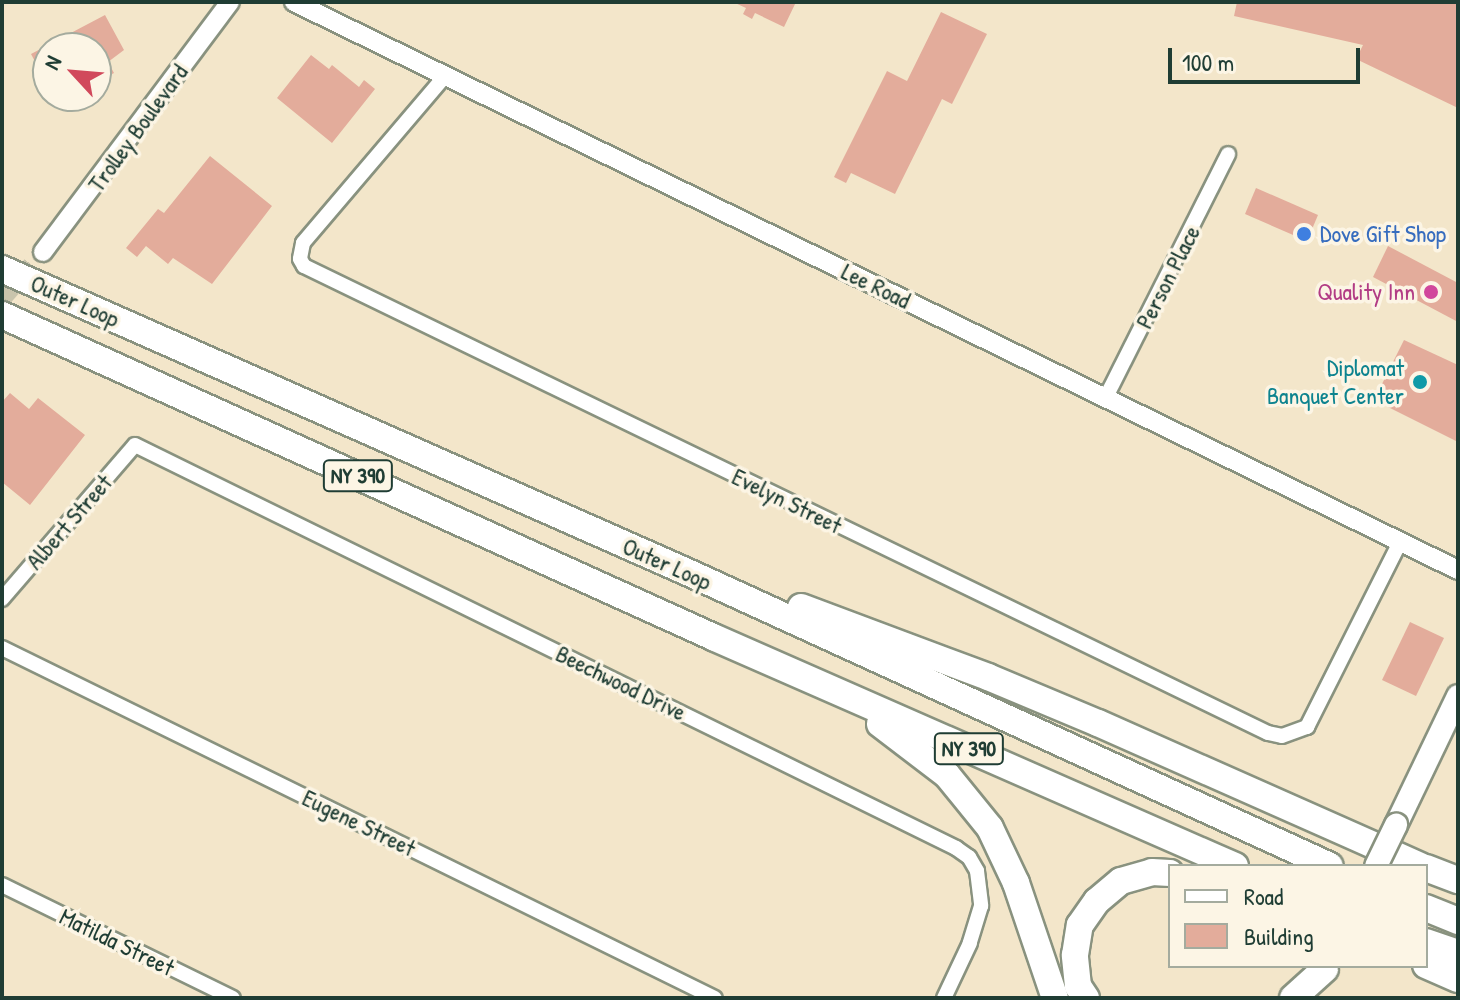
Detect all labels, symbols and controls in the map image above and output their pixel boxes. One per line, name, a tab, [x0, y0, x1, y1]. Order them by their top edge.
north arrow	[32, 32, 112, 112]
scale bar	[1172, 32, 1364, 82]
text: 100 m	[1182, 46, 1234, 78]
text: N	[36, 51, 68, 74]
street label: Trolley Boulevard	[82, 59, 194, 197]
place label: Dove Gift Shop	[1320, 220, 1446, 248]
street label: Person Place	[1130, 221, 1206, 333]
marker: Dove Gift Shop	[1295, 225, 1313, 243]
street label: Lee Road	[837, 257, 915, 315]
street label: Outer Loop	[26, 269, 124, 333]
place label: Quality Inn	[1317, 278, 1415, 306]
marker: Quality Inn	[1422, 283, 1440, 301]
place label: Diplomat Banquet Center	[1267, 354, 1404, 410]
marker: Diplomat Banquet Center	[1411, 373, 1429, 391]
road number: NY 390	[322, 458, 394, 494]
street label: Evelyn Street	[727, 462, 847, 540]
street label: Albert Street	[20, 469, 118, 575]
street label: Outer Loop	[618, 532, 716, 596]
street label: Beechwood Drive	[551, 639, 691, 727]
road number: NY 390	[933, 731, 1005, 767]
street label: Eugene Street	[298, 783, 420, 863]
legend	[1168, 864, 1428, 968]
text: Road	[1244, 880, 1283, 912]
street label: Matilda Street	[55, 902, 179, 982]
text: Building	[1244, 920, 1314, 952]

